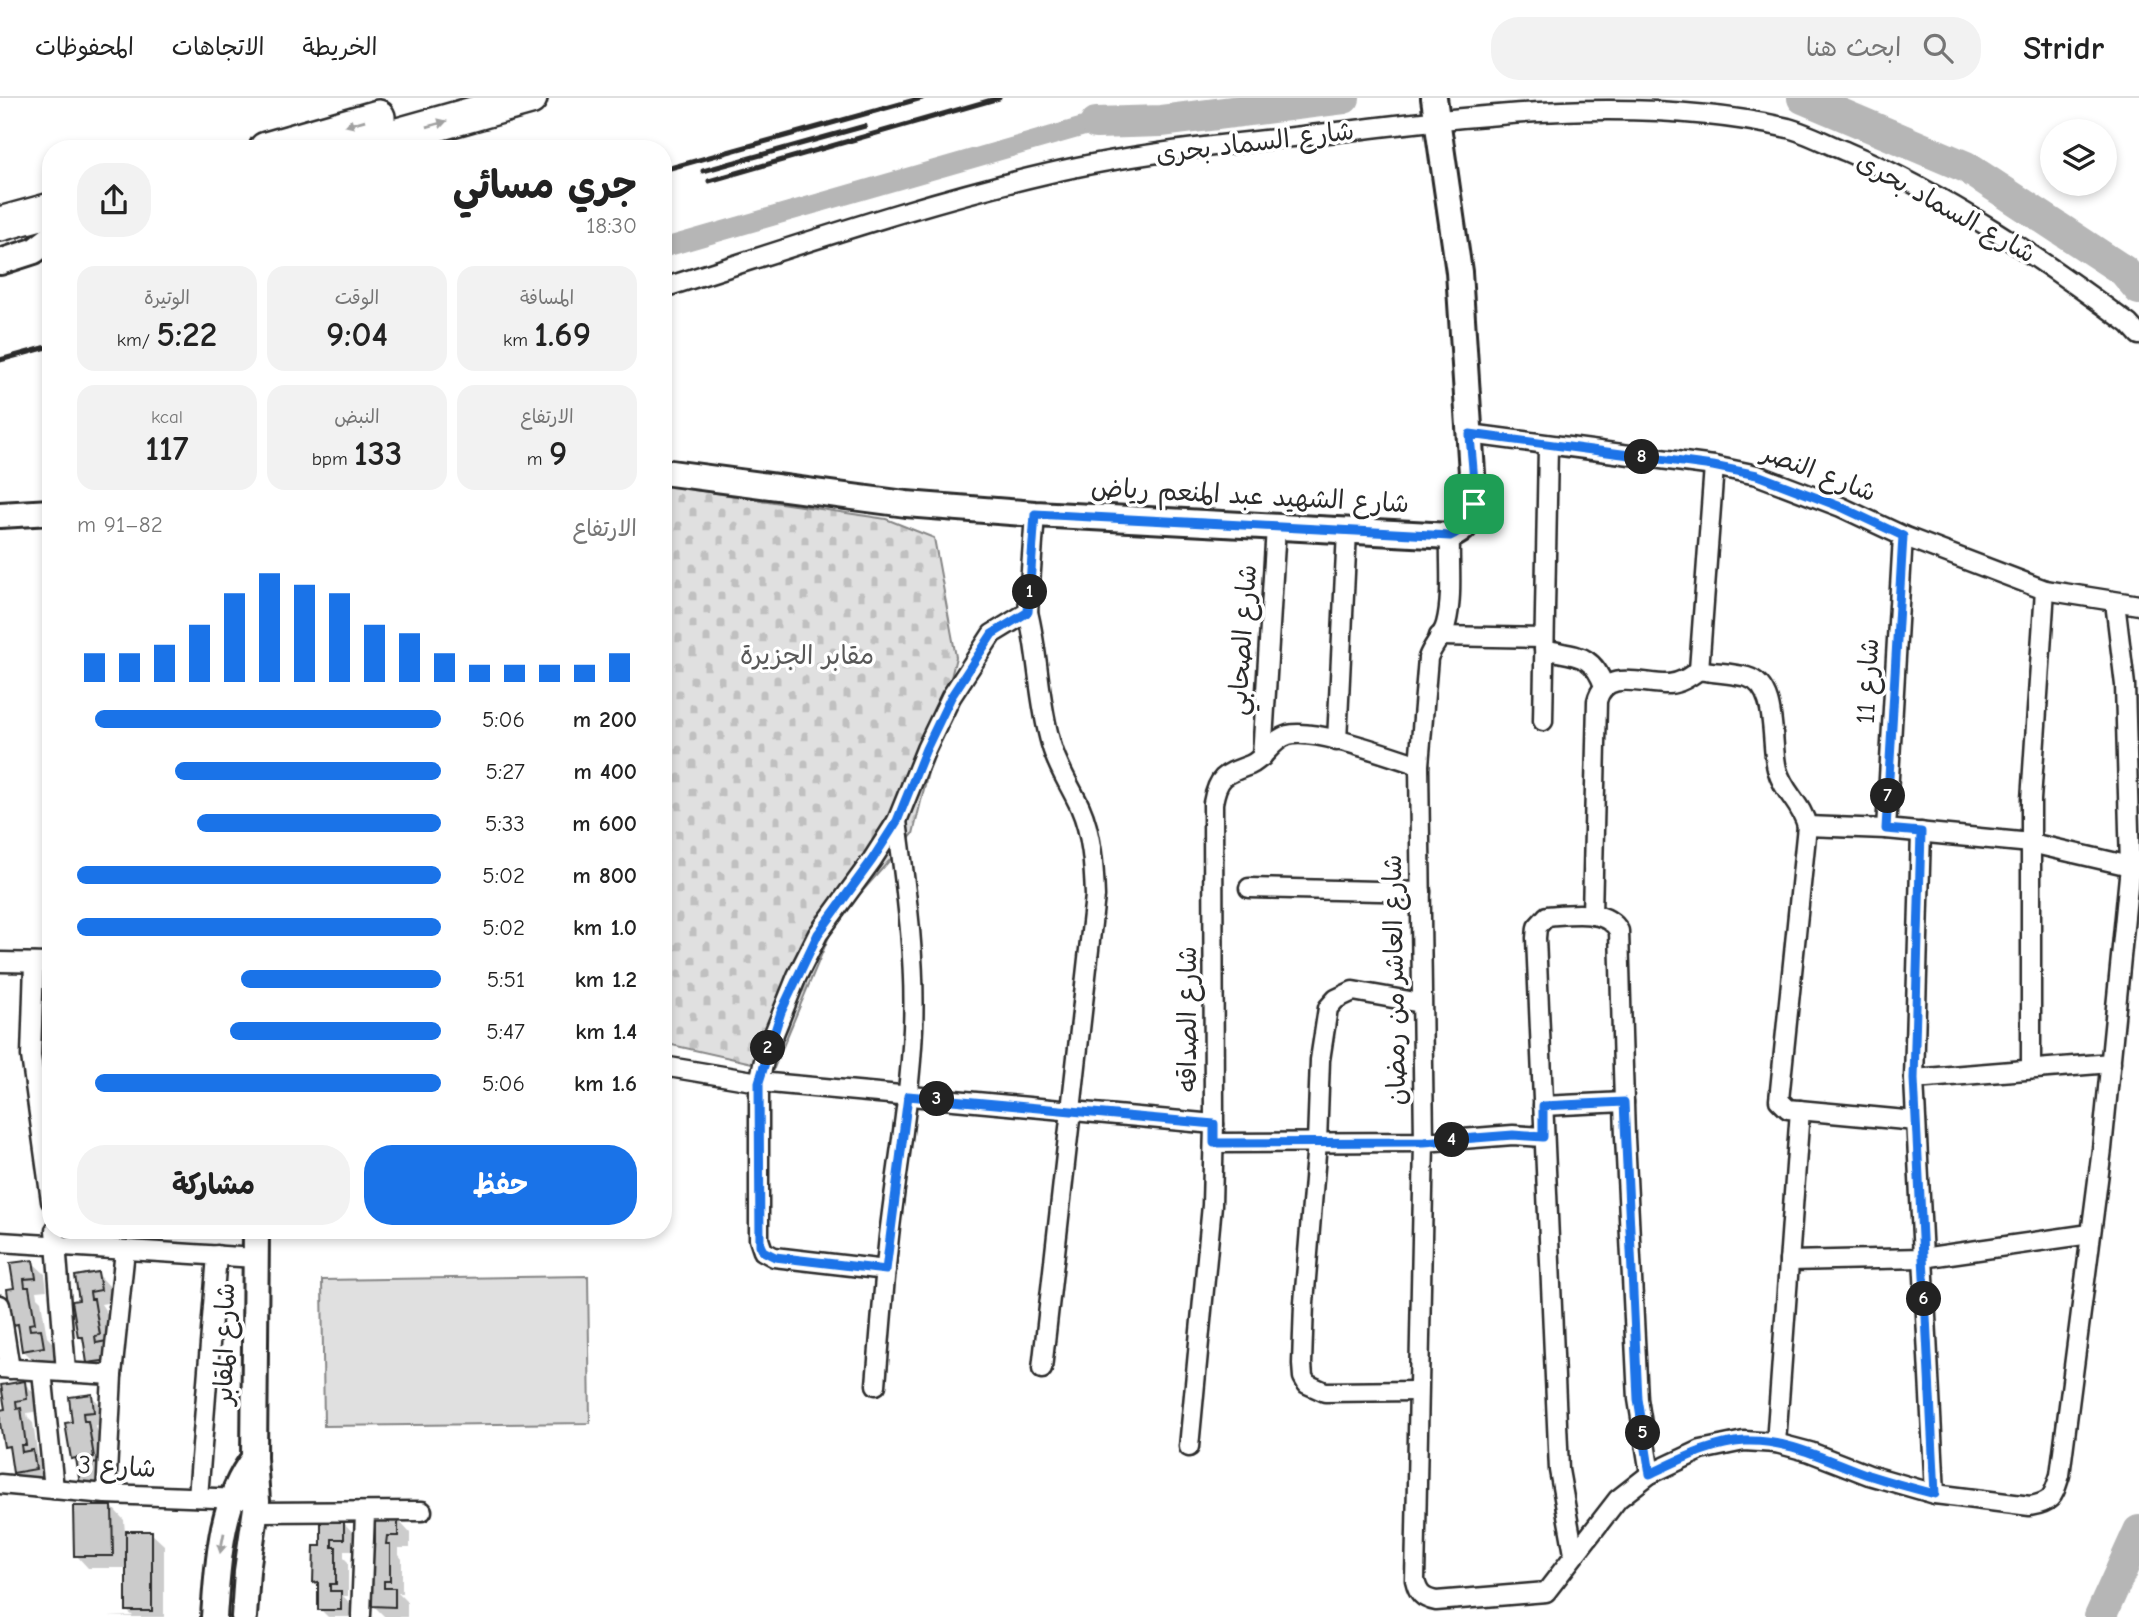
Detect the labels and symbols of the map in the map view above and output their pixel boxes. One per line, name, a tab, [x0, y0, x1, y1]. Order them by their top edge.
street label: شارع السماد بحرى	[1154, 116, 1356, 172]
one-way arrow	[426, 118, 448, 129]
one-way arrow	[344, 119, 365, 129]
street label: شارع السماد بحرى	[1850, 146, 2041, 271]
street label: شارع النصر	[1755, 437, 1880, 510]
pin: 8	[1624, 440, 1660, 474]
street label: شارع الشهيد عبد المنعم رياض	[1090, 473, 1410, 523]
pin	[1444, 474, 1504, 534]
street label: شارع الصحابي	[1223, 564, 1270, 717]
pin: 1	[1012, 574, 1048, 610]
street label: شارع 11	[1851, 638, 1887, 725]
park label: مقابر الجزيرة	[740, 641, 874, 671]
pin: 7	[1870, 778, 1906, 814]
street label: شارع العاشر من رمضان	[1378, 854, 1414, 1106]
street label: شارع الصداقه	[1173, 946, 1205, 1092]
pin: 2	[750, 1030, 786, 1066]
pin: 3	[920, 1082, 954, 1116]
pin: 4	[1434, 1122, 1470, 1158]
pin: 6	[1906, 1282, 1941, 1316]
street label: شارع المقابر	[209, 1283, 243, 1407]
pin: 5	[1626, 1416, 1660, 1450]
street label: شارع 3	[77, 1450, 157, 1486]
one-way arrow	[216, 1532, 227, 1554]

